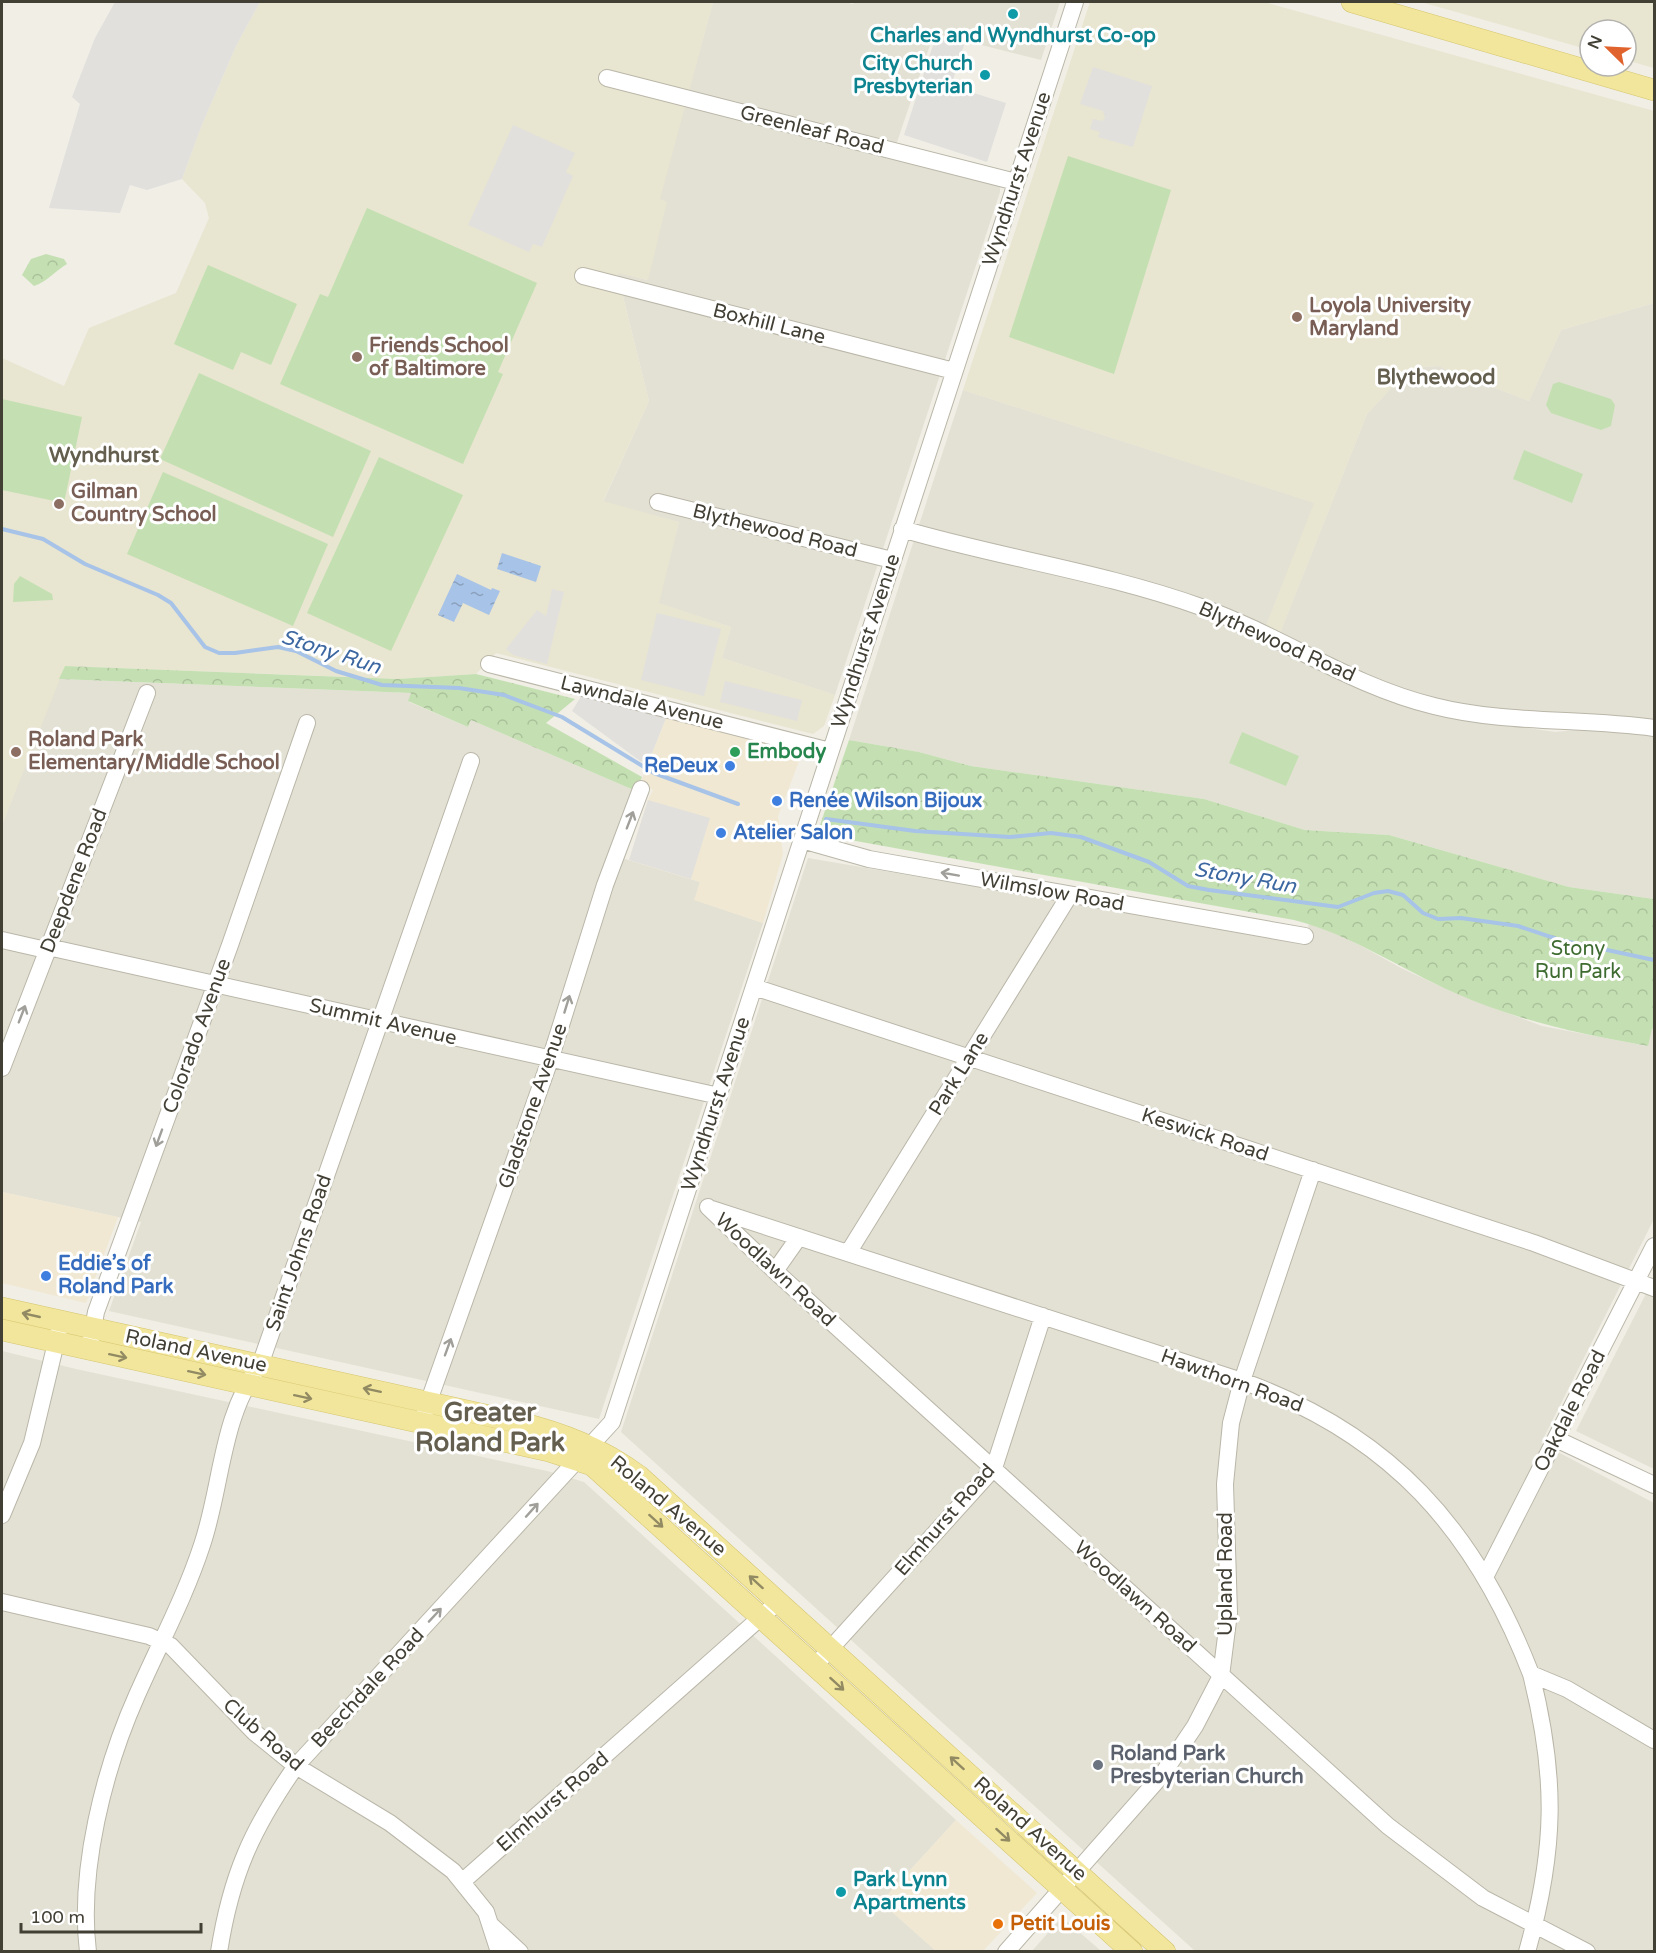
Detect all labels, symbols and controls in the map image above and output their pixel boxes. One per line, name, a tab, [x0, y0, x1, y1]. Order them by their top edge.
marker: Charles and Wyndhurst Co-op	[1006, 7, 1020, 21]
north arrow	[1578, 18, 1638, 78]
place label: Charles and Wyndhurst Co-op	[870, 24, 1156, 48]
text: N	[1583, 32, 1607, 52]
place label: City Church Presbyterian	[853, 52, 973, 99]
marker: City Church Presbyterian	[978, 68, 992, 82]
street label: Wyndhurst Avenue	[978, 89, 1056, 269]
street label: Greenleaf Road	[737, 100, 887, 160]
place label: Loyola University Maryland	[1309, 294, 1471, 341]
street label: Boxhill Lane	[710, 298, 828, 350]
marker: Loyola University Maryland	[1290, 310, 1304, 324]
place label: Friends School of Baltimore	[369, 334, 509, 381]
marker: Friends School of Baltimore	[350, 350, 364, 364]
district label: Blythewood	[1376, 365, 1496, 390]
district label: Wyndhurst	[49, 443, 159, 468]
place label: Gilman Country School	[71, 480, 217, 527]
marker: Gilman Country School	[52, 497, 66, 511]
street label: Blythewood Road	[690, 499, 860, 563]
street label: Wyndhurst Avenue	[827, 551, 905, 731]
street label: Blythewood Road	[1195, 597, 1359, 687]
water label: Stony Run	[278, 624, 385, 680]
street label: Lawndale Avenue	[558, 671, 726, 735]
place label: Roland Park Elementary/Middle School	[28, 728, 280, 775]
place label: Embody	[747, 740, 826, 764]
marker: Roland Park Elementary/Middle School	[9, 745, 23, 759]
marker: Embody	[728, 745, 742, 759]
place label: ReDeux	[644, 754, 718, 778]
marker: ReDeux	[723, 759, 737, 773]
place label: Renée Wilson Bijoux	[789, 789, 983, 813]
marker: Renée Wilson Bijoux	[770, 794, 784, 808]
street label: Deepdene Road	[35, 805, 113, 957]
one-way arrow	[625, 811, 636, 830]
place label: Atelier Salon	[733, 821, 853, 845]
marker: Atelier Salon	[714, 826, 728, 840]
water label: Stony Run	[1192, 857, 1299, 899]
street label: Wilmslow Road	[978, 867, 1126, 917]
one-way arrow	[940, 868, 960, 879]
park label: Stony Run Park	[1535, 937, 1621, 984]
street label: Colorado Avenue	[158, 955, 236, 1117]
street label: Summit Avenue	[307, 993, 459, 1051]
one-way arrow	[562, 995, 573, 1014]
one-way arrow	[18, 1005, 29, 1023]
street label: Wyndhurst Avenue	[677, 1014, 755, 1194]
street label: Gladstone Avenue	[493, 1020, 573, 1192]
street label: Park Lane	[924, 1028, 994, 1120]
street label: Keswick Road	[1138, 1103, 1272, 1167]
one-way arrow	[153, 1128, 164, 1147]
street label: Saint Johns Road	[261, 1171, 337, 1335]
street label: Woodlawn Road	[710, 1208, 840, 1332]
place label: Eddie’s of Roland Park	[58, 1252, 173, 1299]
marker: Eddie’s of Roland Park	[39, 1269, 53, 1283]
one-way arrow	[22, 1308, 41, 1320]
street label: Roland Avenue	[123, 1324, 269, 1378]
one-way arrow	[444, 1338, 455, 1357]
street label: Hawthorn Road	[1158, 1344, 1306, 1418]
street label: Oakdale Road	[1529, 1346, 1611, 1476]
one-way arrow	[107, 1351, 127, 1362]
one-way arrow	[187, 1368, 206, 1380]
one-way arrow	[362, 1384, 382, 1395]
one-way arrow	[293, 1391, 312, 1403]
district label: Greater Roland Park	[415, 1397, 565, 1458]
street label: Roland Avenue	[605, 1450, 731, 1562]
street label: Elmhurst Road	[890, 1459, 1000, 1581]
one-way arrow	[525, 1502, 539, 1517]
street label: Upland Road	[1214, 1512, 1238, 1636]
one-way arrow	[648, 1514, 663, 1528]
street label: Woodlawn Road	[1069, 1536, 1201, 1658]
one-way arrow	[749, 1575, 764, 1589]
one-way arrow	[428, 1608, 442, 1623]
street label: Beechdale Road	[306, 1623, 430, 1753]
one-way arrow	[829, 1677, 844, 1691]
street label: Club Road	[218, 1693, 308, 1777]
place label: Roland Park Presbyterian Church	[1110, 1742, 1304, 1789]
street label: Elmhurst Road	[492, 1747, 614, 1857]
one-way arrow	[949, 1756, 964, 1770]
marker: Roland Park Presbyterian Church	[1091, 1758, 1105, 1772]
street label: Roland Avenue	[968, 1772, 1092, 1886]
one-way arrow	[995, 1828, 1010, 1842]
place label: Park Lynn Apartments	[853, 1868, 966, 1915]
marker: Park Lynn Apartments	[834, 1885, 848, 1899]
scale bar	[21, 1896, 201, 1934]
text: 100 m	[30, 1906, 85, 1928]
place label: Petit Louis	[1010, 1912, 1111, 1936]
marker: Petit Louis	[991, 1917, 1005, 1931]

